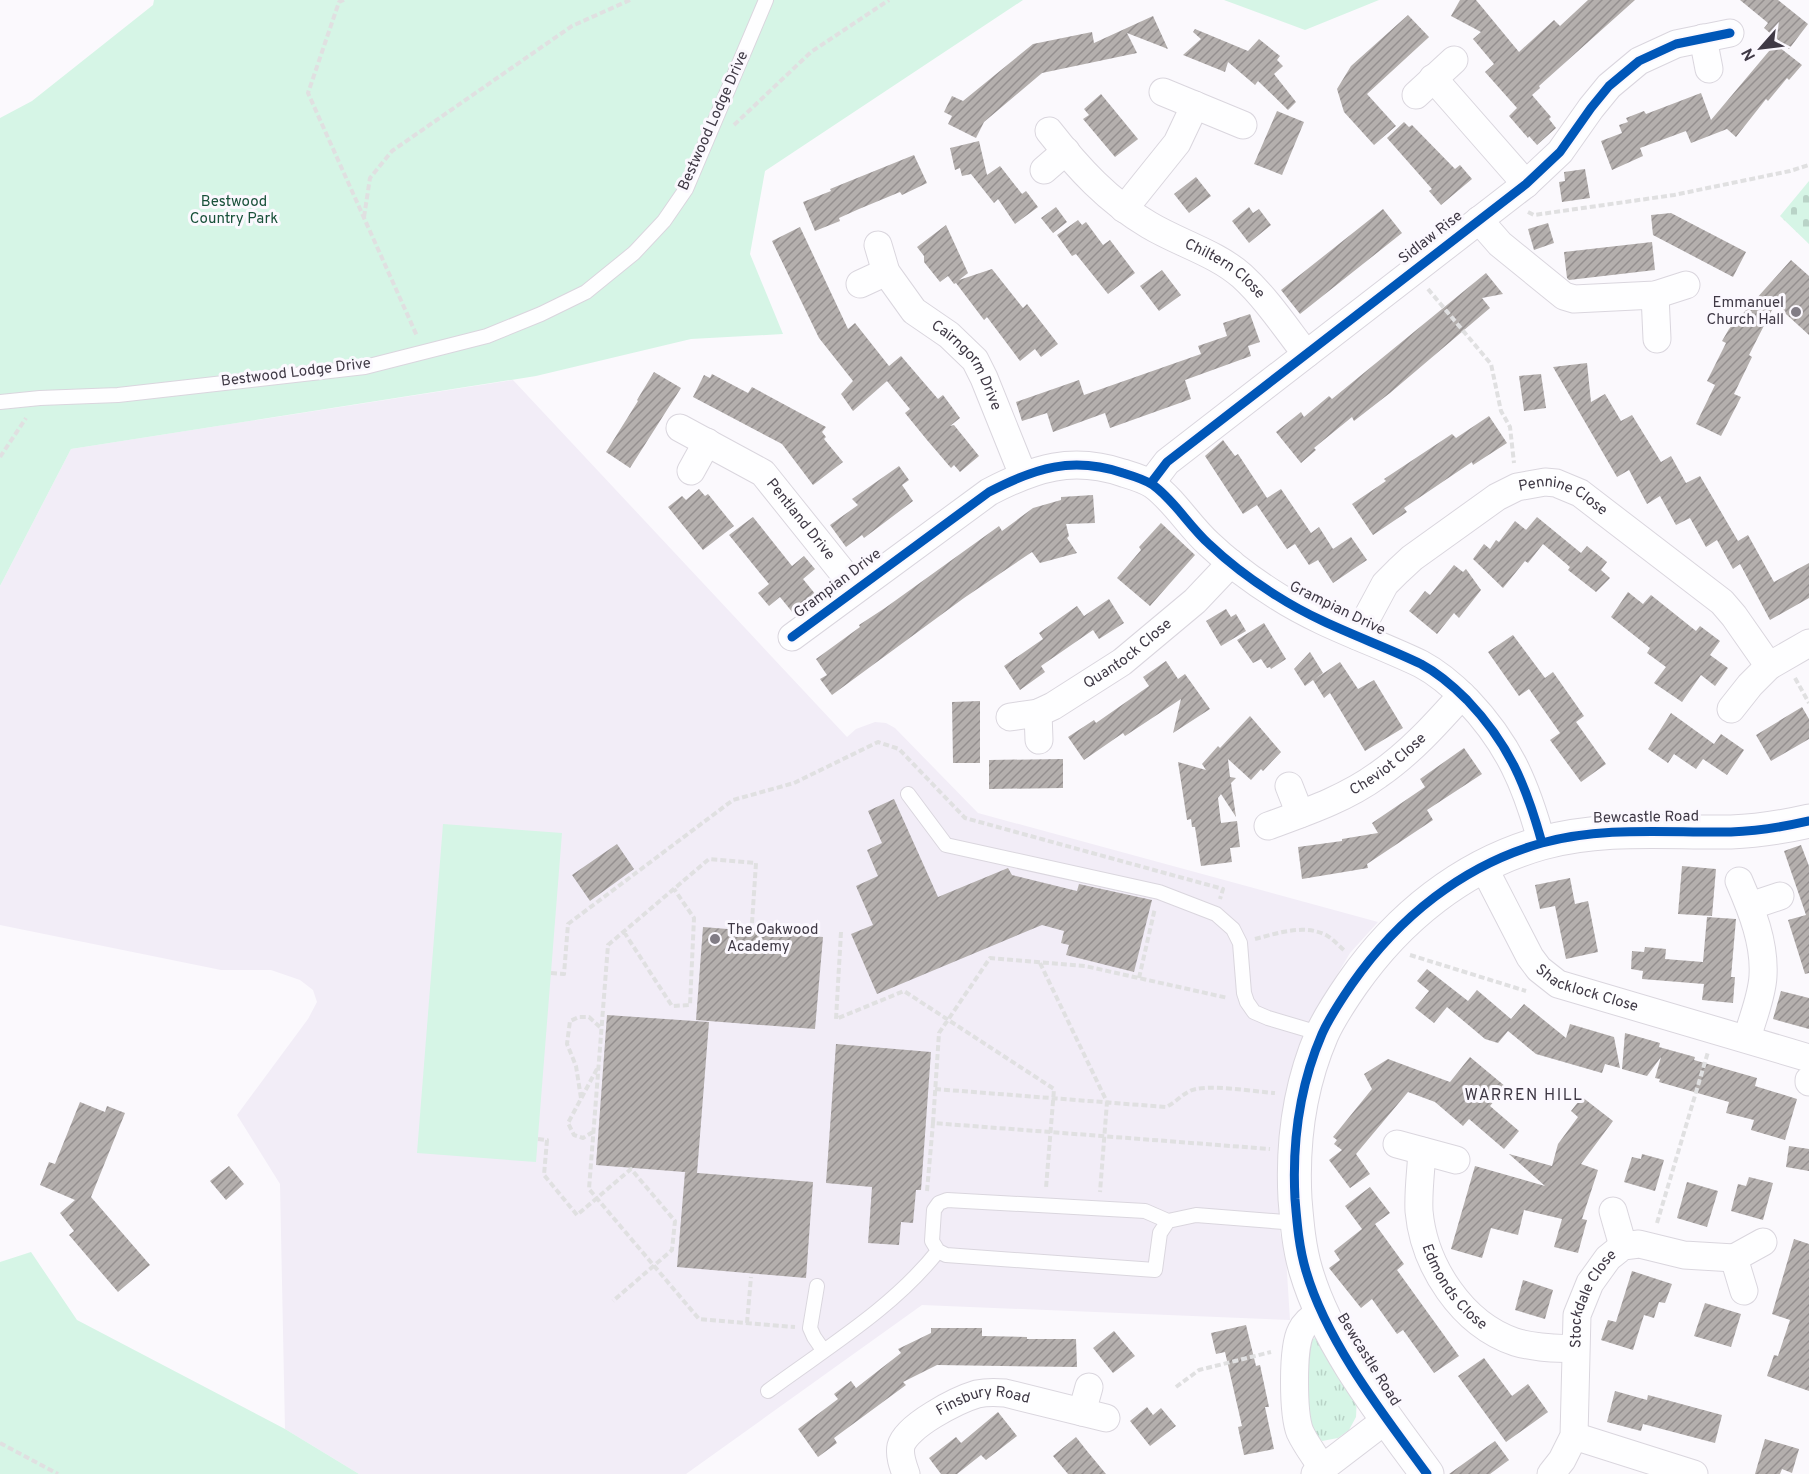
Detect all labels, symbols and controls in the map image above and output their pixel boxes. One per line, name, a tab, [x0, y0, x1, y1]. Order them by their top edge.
north arrow	[1731, 18, 1791, 78]
text: N	[1738, 44, 1761, 64]
street label: Bestwood Lodge Drive	[675, 48, 753, 194]
park label: Bestwood Country Park	[190, 193, 278, 229]
street label: Sidlaw Rise	[1395, 207, 1467, 269]
street label: Chiltern Close	[1181, 235, 1269, 303]
place label: Emmanuel Church Hall	[1707, 294, 1784, 330]
marker: Emmanuel Church Hall	[1789, 305, 1803, 319]
street label: Cairngorm Drive	[927, 316, 1006, 413]
street label: Bestwood Lodge Drive	[220, 354, 372, 392]
street label: Pennine Close	[1517, 472, 1611, 520]
street label: Pentland Drive	[762, 475, 839, 564]
street label: Grampian Drive	[790, 545, 886, 623]
street label: Grampian Drive	[1286, 578, 1388, 640]
street label: Quantock Close	[1080, 615, 1176, 693]
street label: Cheviot Close	[1347, 729, 1431, 800]
street label: Bewcastle Road	[1593, 808, 1699, 828]
place label: The Oakwood Academy	[727, 921, 819, 957]
marker: The Oakwood Academy	[708, 932, 722, 946]
street label: Shacklock Close	[1531, 960, 1640, 1017]
district label: WARREN HILL	[1464, 1086, 1584, 1106]
street label: Edmonds Close	[1417, 1242, 1491, 1334]
street label: Stockdale Close	[1567, 1245, 1620, 1348]
street label: Bewcastle Road	[1332, 1310, 1404, 1410]
street label: Finsbury Road	[933, 1383, 1032, 1420]

